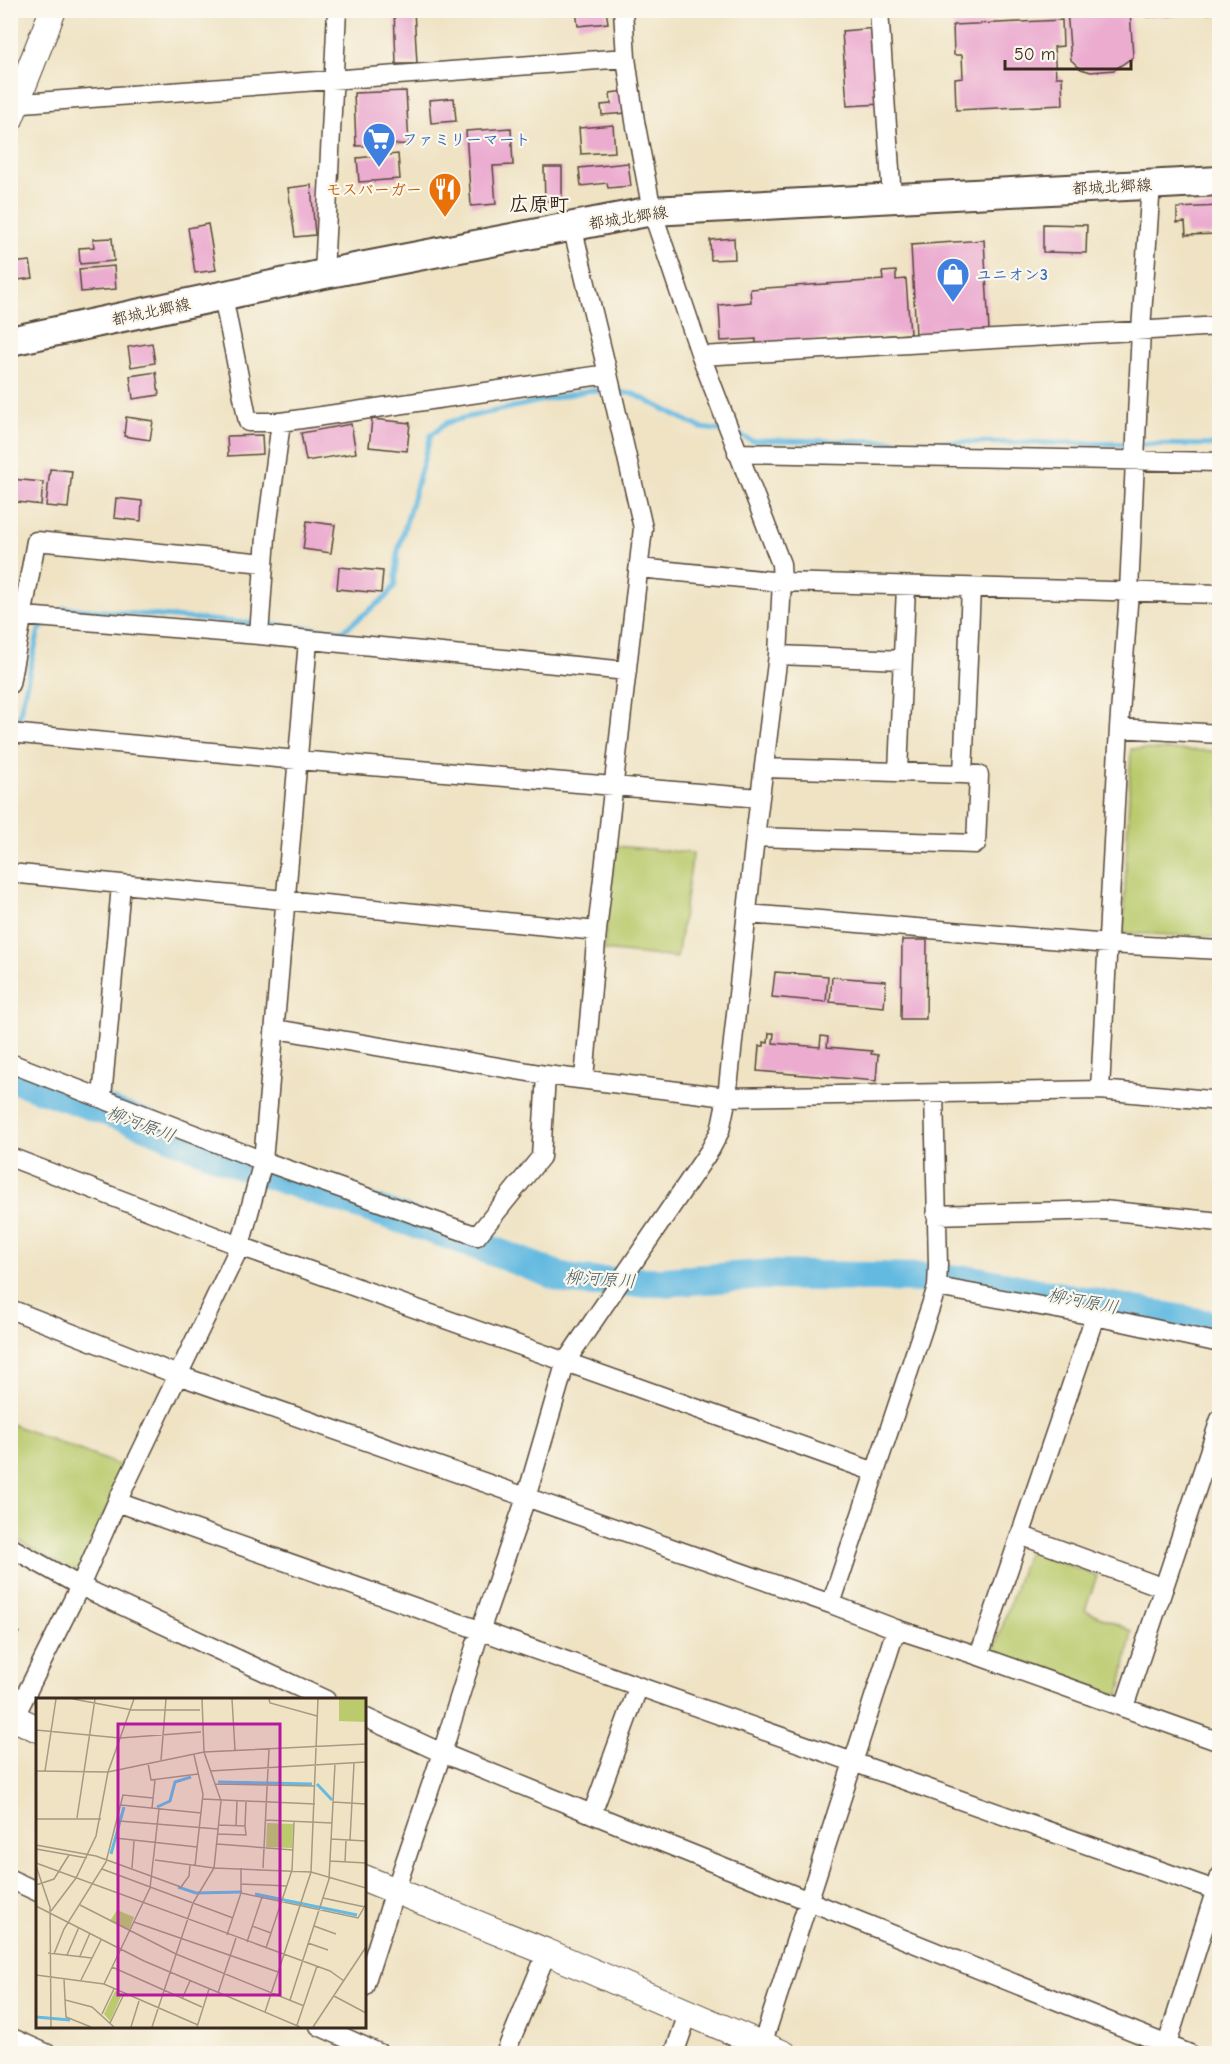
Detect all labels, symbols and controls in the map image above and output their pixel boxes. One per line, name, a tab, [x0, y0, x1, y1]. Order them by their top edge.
scale bar	[1005, 33, 1131, 71]
text: 50 m	[1014, 44, 1056, 65]
supermarket icon: ファミリーマート	[361, 121, 397, 168]
place label: ファミリーマート	[402, 131, 531, 149]
restaurant icon: モスバーガー	[427, 171, 463, 218]
street label: 都城北郷線	[1072, 176, 1152, 198]
place label: モスバーガー	[326, 181, 422, 199]
district label: 広原町	[509, 193, 569, 216]
street label: 都城北郷線	[587, 203, 669, 233]
shop icon: ユニオン3	[935, 256, 971, 303]
place label: ユニオン3	[976, 266, 1048, 284]
street label: 都城北郷線	[110, 295, 192, 329]
water label: 柳河原川	[103, 1102, 178, 1147]
water label: 柳河原川	[563, 1267, 637, 1292]
water label: 柳河原川	[1046, 1284, 1120, 1319]
inset map	[36, 1698, 366, 2028]

